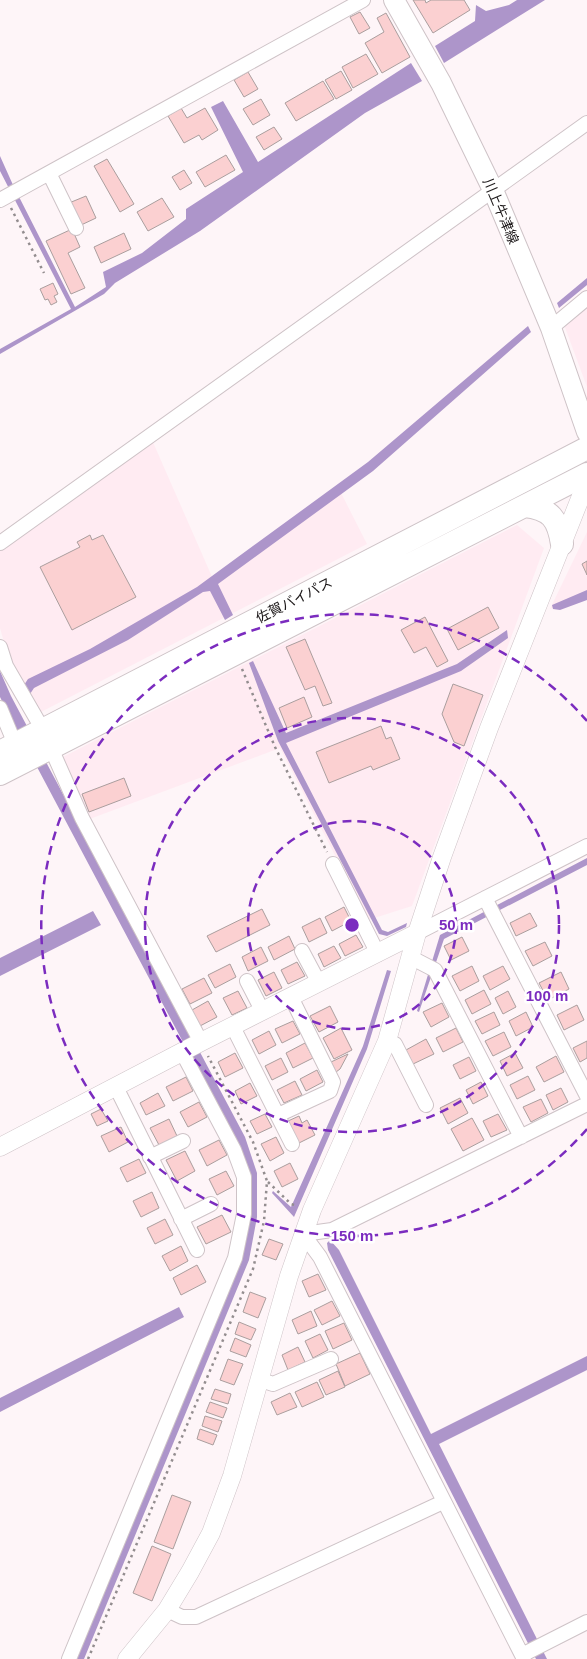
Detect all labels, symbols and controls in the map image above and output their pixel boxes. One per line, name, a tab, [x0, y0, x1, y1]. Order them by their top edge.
street label: 川上牛津線	[480, 176, 522, 246]
street label: 佐賀バイパス	[253, 574, 335, 626]
centre of rings	[343, 916, 361, 934]
text: 50 m	[439, 916, 473, 933]
text: 100 m	[526, 987, 568, 1004]
text: 150 m	[331, 1227, 373, 1244]

